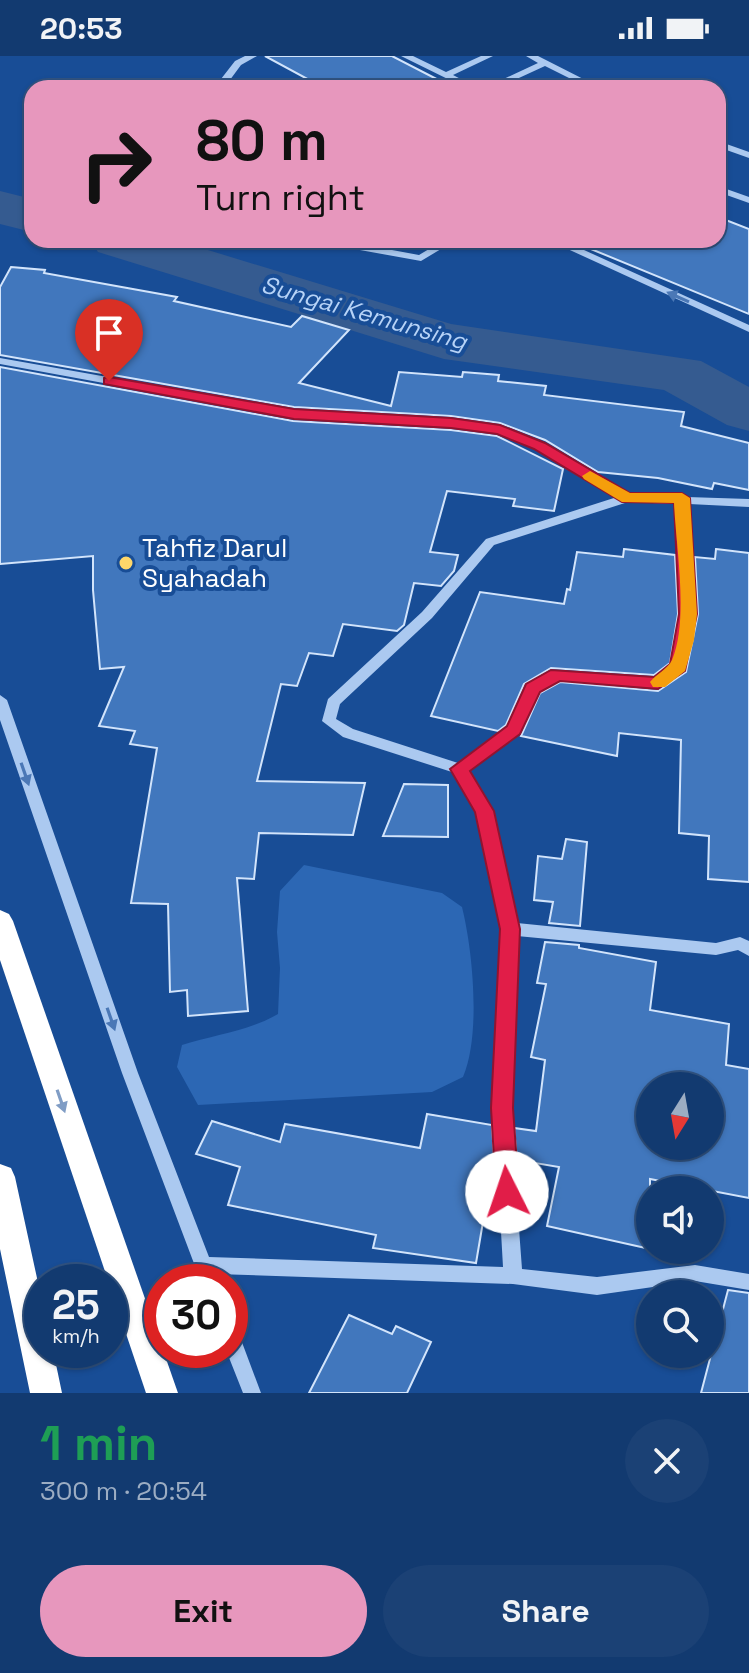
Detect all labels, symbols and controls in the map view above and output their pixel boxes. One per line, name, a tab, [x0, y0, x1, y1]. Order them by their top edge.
text: 20:53	[40, 9, 122, 48]
text: 80 m	[196, 105, 328, 176]
icon: right	[64, 112, 168, 216]
text: Turn right	[196, 175, 365, 221]
water label: Sungai Kemunsing	[258, 268, 472, 357]
one-way arrow	[666, 290, 689, 304]
pin	[75, 299, 143, 381]
icon: arrive	[87, 311, 131, 355]
place label: Tahfiz Darul Syahadah	[142, 531, 287, 595]
marker: Tahfiz Darul Syahadah	[117, 554, 135, 572]
one-way arrow	[19, 762, 32, 786]
one-way arrow	[105, 1007, 117, 1031]
north arrow	[636, 1072, 724, 1160]
map controls	[636, 1072, 724, 1368]
one-way arrow	[55, 1089, 67, 1113]
position arrow	[465, 1150, 549, 1234]
button: sound	[636, 1176, 724, 1264]
speed limit sign: 30	[144, 1264, 248, 1368]
text: 25	[52, 1280, 100, 1331]
button: search	[636, 1280, 724, 1368]
text: km/h	[52, 1323, 100, 1349]
text: 1 min	[40, 1413, 157, 1474]
button: close	[625, 1419, 709, 1503]
text: 300 m · 20:54	[40, 1474, 207, 1508]
button: Exit	[40, 1565, 367, 1657]
button: Share	[383, 1565, 709, 1657]

